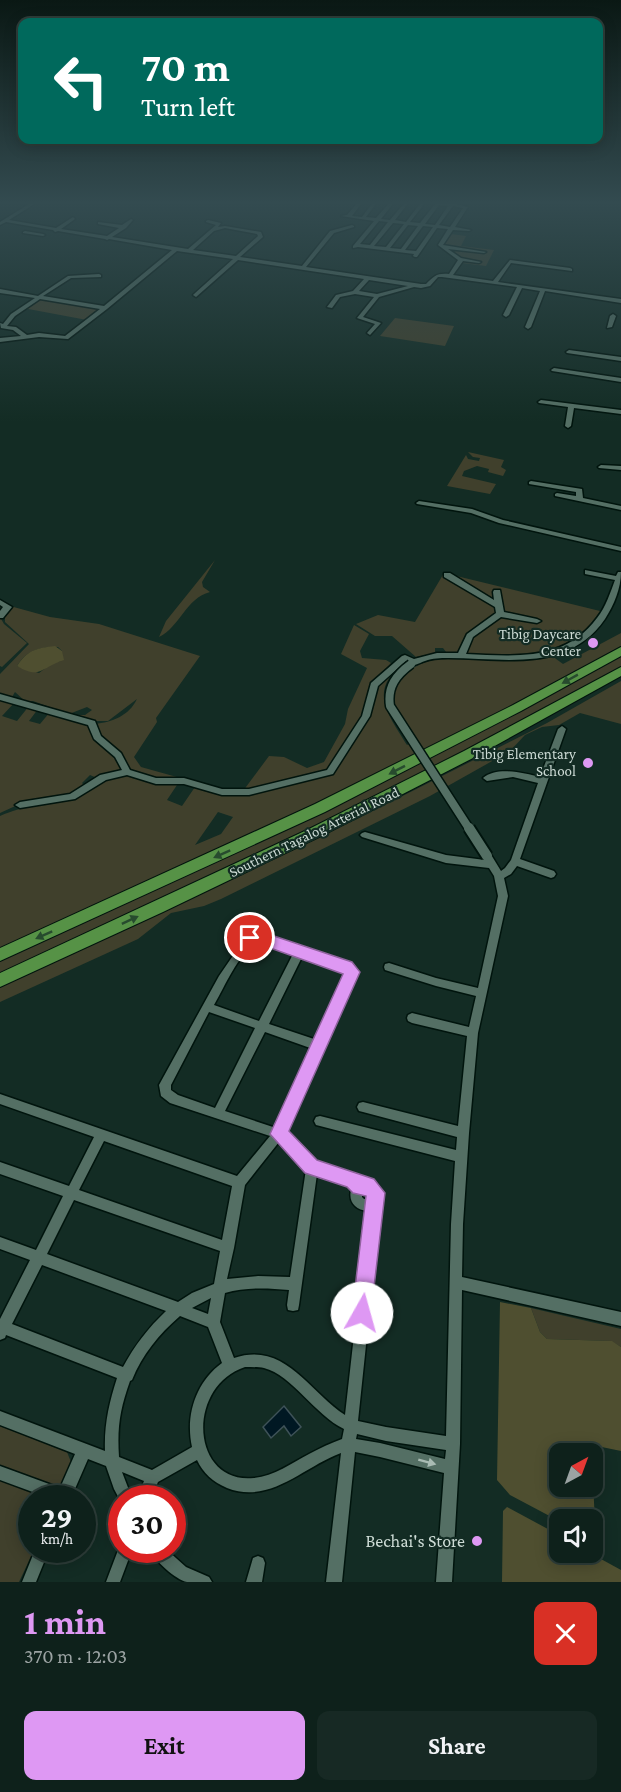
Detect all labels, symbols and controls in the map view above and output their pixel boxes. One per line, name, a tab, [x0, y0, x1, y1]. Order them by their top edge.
icon: left	[42, 42, 120, 120]
text: 70 m	[141, 43, 230, 90]
text: Turn left	[141, 92, 235, 122]
place label: Tibig Daycare Center	[499, 626, 582, 659]
marker: Tibig Daycare Center	[586, 636, 600, 650]
one-way arrow	[561, 674, 578, 684]
place label: Tibig Elementary School	[473, 746, 576, 779]
marker: Tibig Elementary School	[581, 756, 595, 770]
one-way arrow	[389, 765, 406, 774]
street label: Southern Tagalog Arterial Road	[226, 784, 402, 881]
one-way arrow	[213, 850, 230, 859]
pin	[224, 912, 275, 963]
one-way arrow	[121, 916, 138, 925]
icon: arrive	[233, 921, 266, 954]
one-way arrow	[35, 930, 53, 940]
position arrow	[330, 1281, 394, 1345]
north arrow	[549, 1443, 603, 1497]
map controls	[549, 1443, 603, 1563]
one-way arrow	[418, 1458, 436, 1467]
speed limit sign: 30	[108, 1485, 186, 1563]
text: 29	[41, 1500, 73, 1533]
button: sound	[549, 1509, 603, 1563]
text: km/h	[41, 1531, 73, 1547]
place label: Bechai's Store	[365, 1531, 465, 1551]
marker: Bechai's Store	[470, 1534, 484, 1548]
text: 1 min	[24, 1602, 106, 1642]
button: close	[534, 1602, 597, 1665]
text: 370 m · 12:03	[24, 1645, 127, 1667]
button: Exit	[24, 1711, 305, 1780]
button: Share	[317, 1711, 597, 1780]

